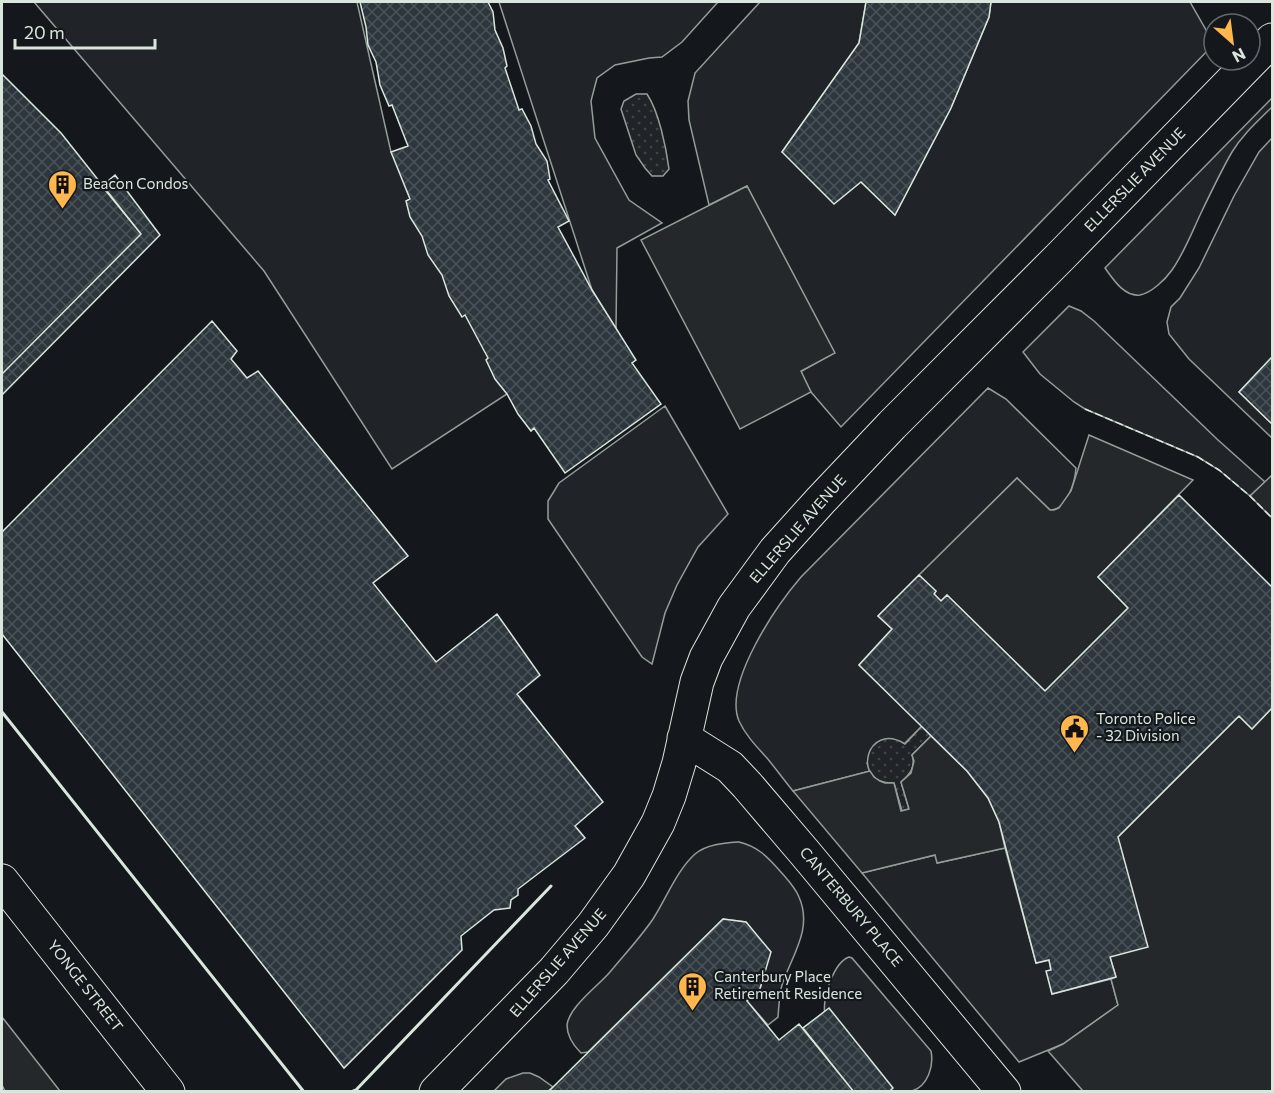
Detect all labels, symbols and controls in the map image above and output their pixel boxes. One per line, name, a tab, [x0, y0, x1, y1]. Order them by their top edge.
scale bar	[15, 12, 154, 50]
north arrow	[1202, 12, 1262, 72]
text: 20 m	[24, 21, 65, 43]
text: N	[1230, 44, 1249, 67]
street label: ELLERSLIE AVENUE	[1080, 123, 1189, 235]
building icon: Beacon Condos	[46, 168, 78, 210]
place label: Beacon Condos	[83, 174, 189, 192]
street label: ELLERSLIE AVENUE	[745, 470, 849, 586]
place label: Toronto Police - 32 Division	[1096, 709, 1196, 744]
public building icon: Toronto Police - 32 Division	[1059, 712, 1091, 754]
street label: CANTERBURY PLACE	[796, 843, 907, 970]
street label: ELLERSLIE AVENUE	[505, 904, 609, 1020]
street label: YONGE STREET	[44, 936, 127, 1035]
place label: Canterbury Place Retirement Residence	[714, 967, 862, 1002]
building icon: Canterbury Place Retirement Residence	[677, 970, 709, 1012]

